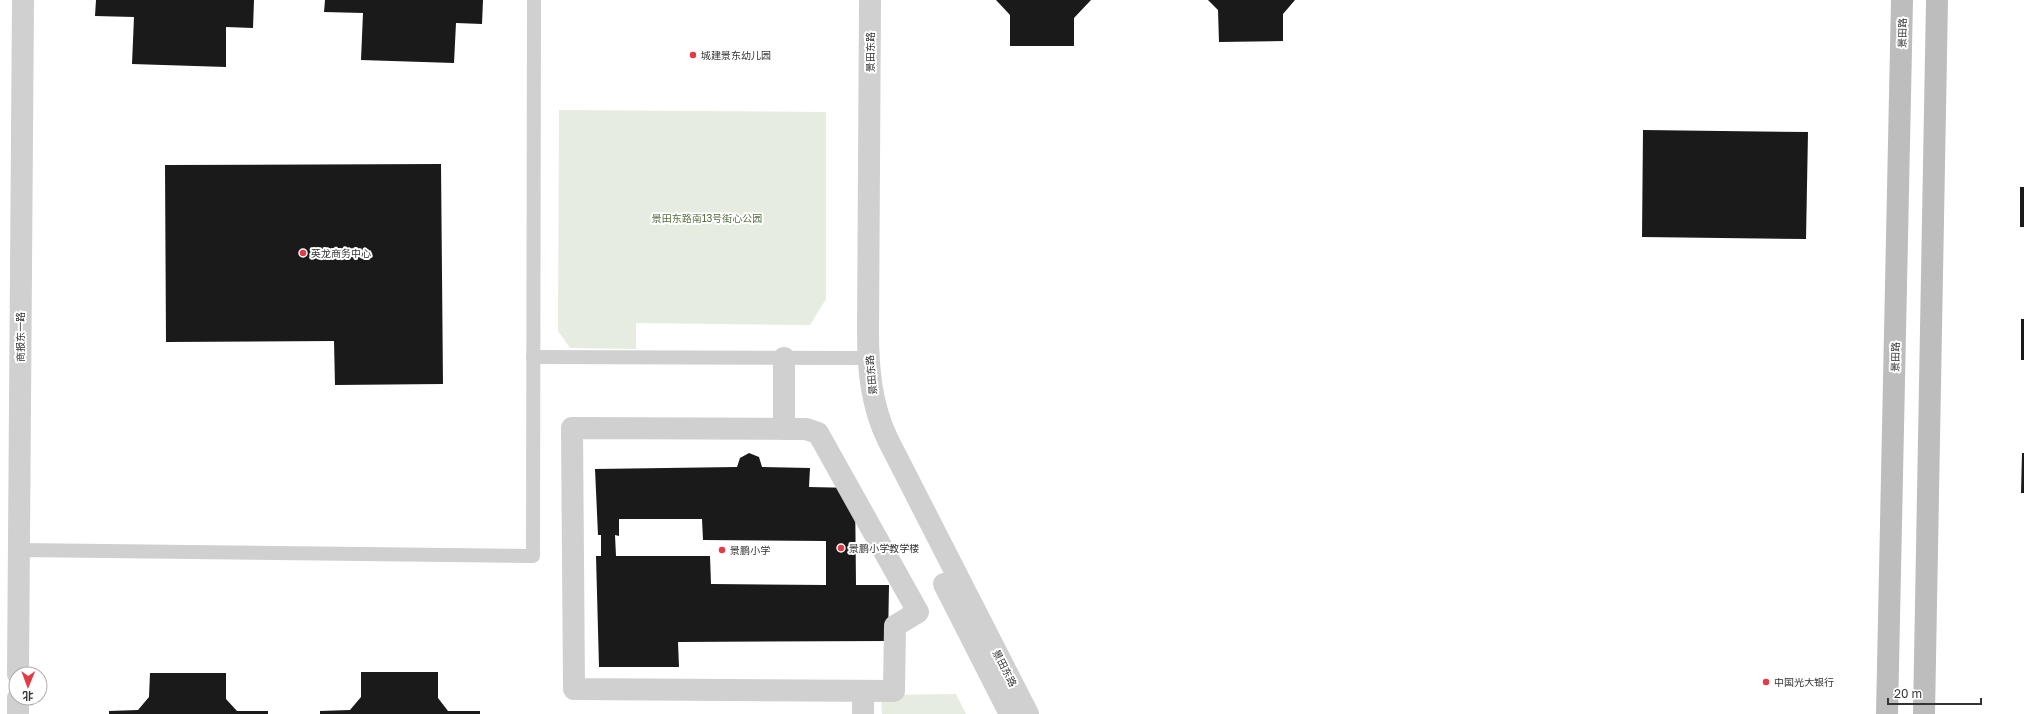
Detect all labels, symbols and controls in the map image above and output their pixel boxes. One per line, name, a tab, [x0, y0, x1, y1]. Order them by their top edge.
street label: 景田路	[1896, 18, 1908, 48]
street label: 景田东路	[864, 32, 876, 72]
place label: 城建景东幼儿园	[701, 49, 771, 61]
marker: 城建景东幼儿园	[688, 50, 698, 60]
park label: 景田东路南13号街心公园	[652, 212, 762, 224]
place label: 英龙商务中心	[311, 247, 371, 259]
marker: 英龙商务中心	[298, 248, 308, 258]
street label: 商报东一路	[14, 312, 26, 362]
street label: 景田路	[1889, 342, 1901, 372]
street label: 景田东路	[863, 355, 879, 395]
place label: 景鹏小学教学楼	[849, 542, 919, 554]
marker: 景鹏小学教学楼	[836, 543, 846, 553]
place label: 景鹏小学	[730, 544, 770, 556]
marker: 景鹏小学	[717, 545, 727, 555]
street label: 景田东路	[991, 647, 1019, 689]
north arrow	[8, 666, 48, 706]
place label: 中国光大银行	[1774, 676, 1834, 688]
marker: 中国光大银行	[1761, 677, 1771, 687]
scale bar	[1888, 680, 1981, 706]
text: 20 m	[1894, 686, 1922, 701]
text: 北	[22, 690, 33, 703]

